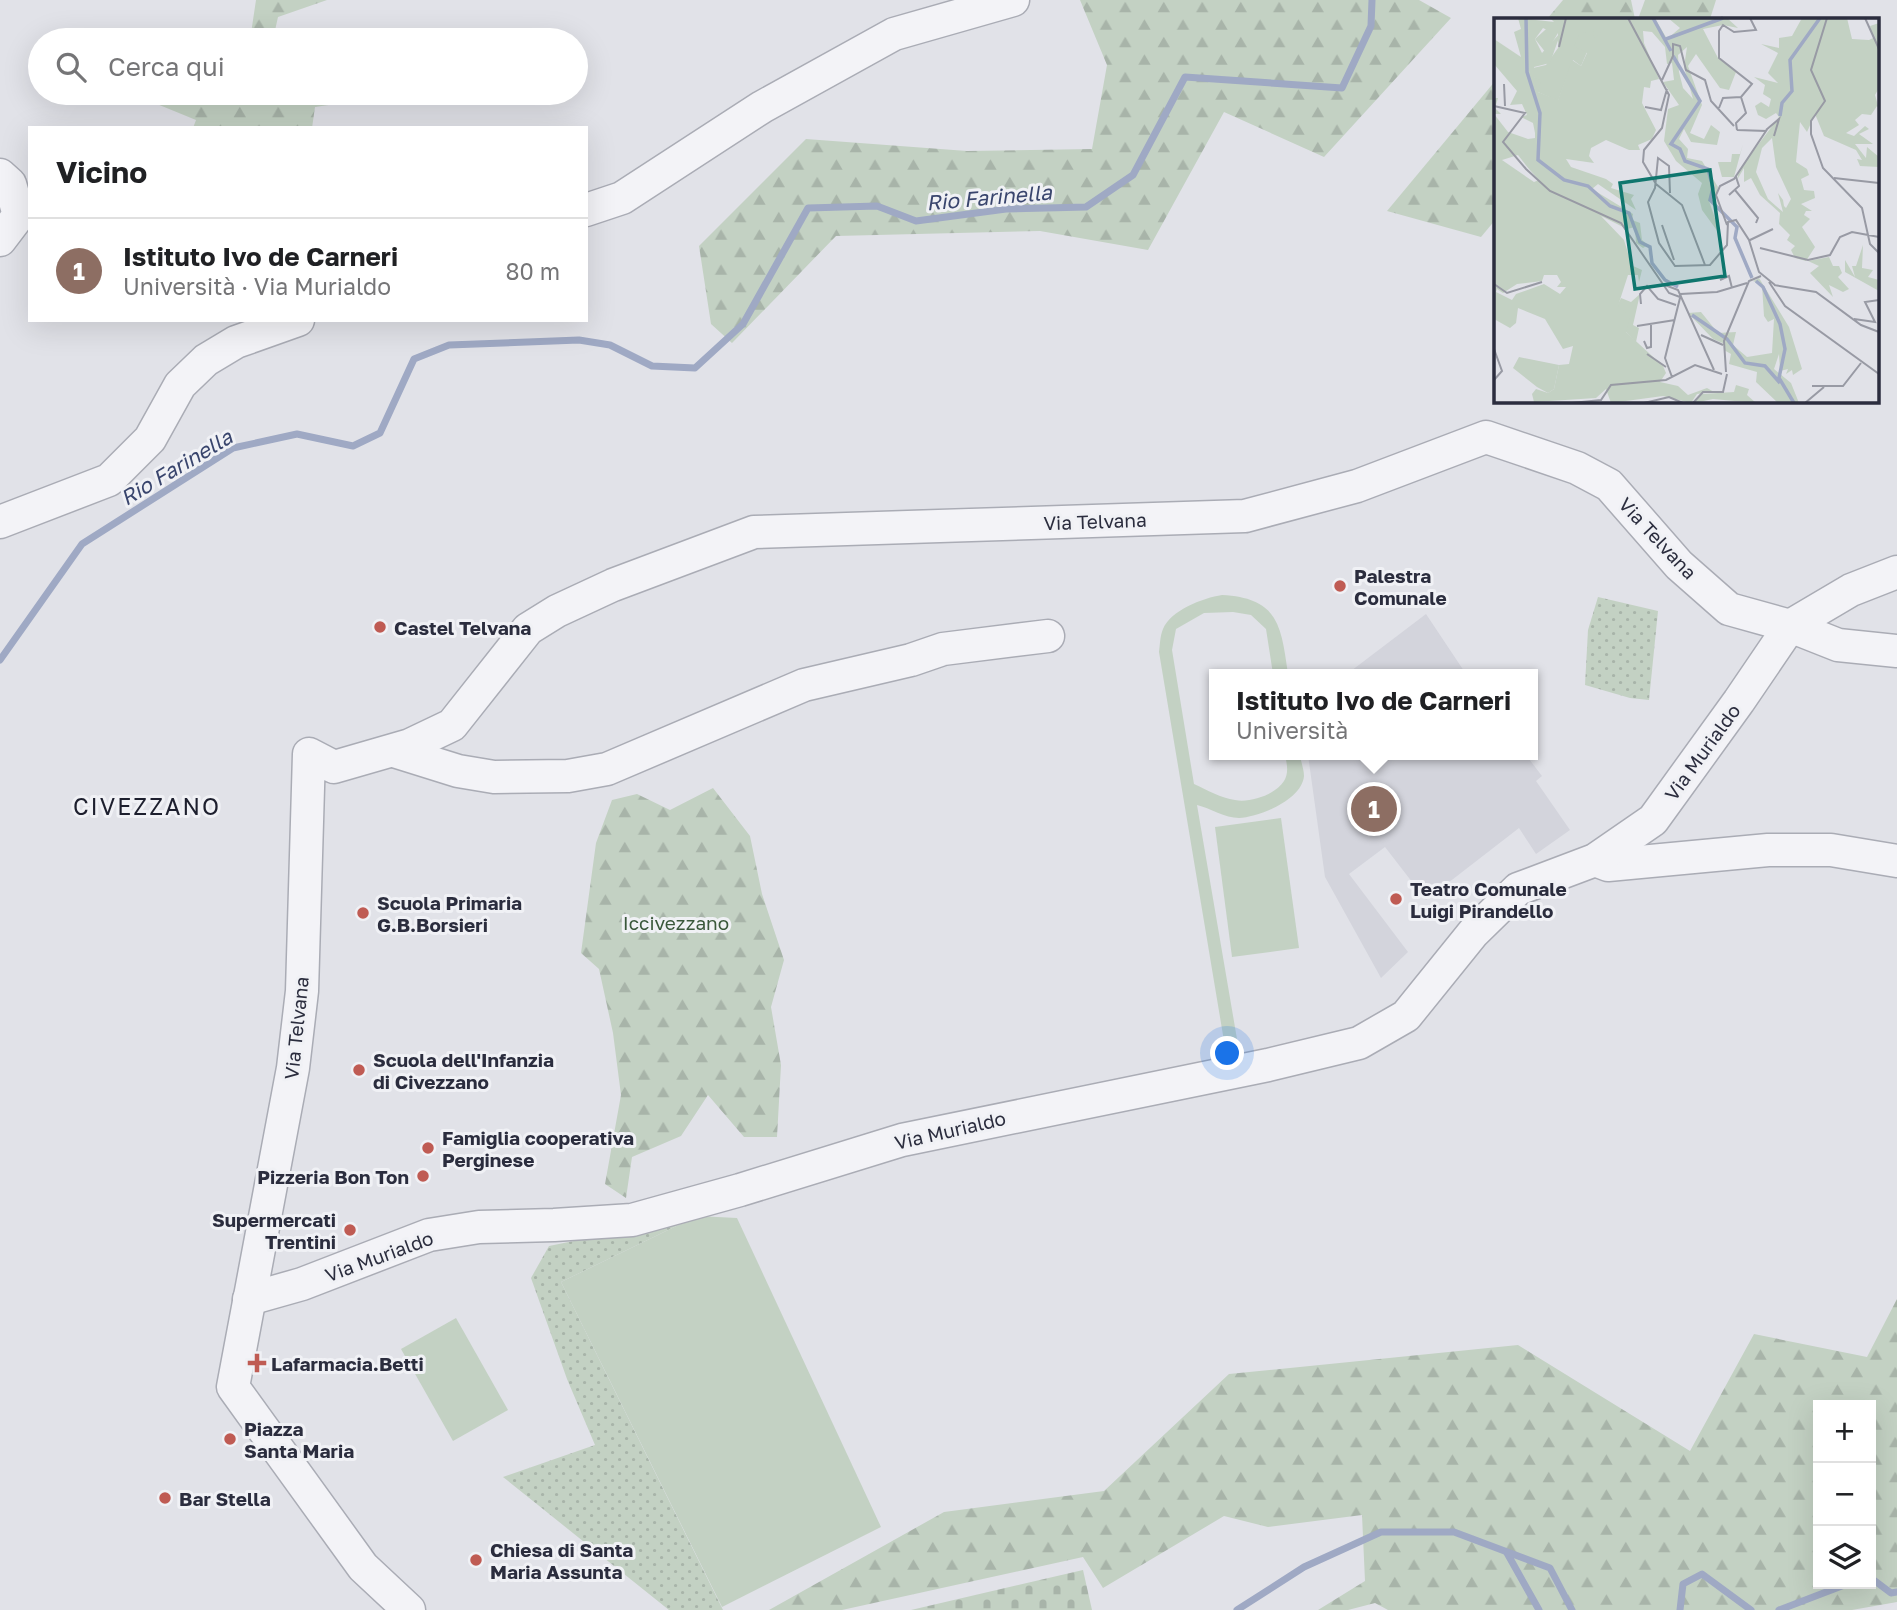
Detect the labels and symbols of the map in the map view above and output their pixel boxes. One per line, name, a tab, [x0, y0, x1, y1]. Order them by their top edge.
inset map	[1494, 18, 1880, 402]
water label: Rio Farinella	[925, 178, 1054, 215]
water label: Rio Farinella	[115, 423, 238, 511]
street label: Via Telvana	[1614, 492, 1702, 584]
street label: Via Telvana	[1043, 508, 1147, 534]
place label: Palestra Comunale	[1354, 564, 1447, 609]
marker: Palestra Comunale	[1332, 578, 1348, 594]
place label: Castel Telvana	[394, 616, 531, 639]
marker: Castel Telvana	[372, 619, 388, 635]
street label: Via Murialdo	[1659, 699, 1745, 805]
pin: 1	[1351, 783, 1397, 835]
district label: CIVEZZANO	[73, 792, 221, 820]
place label: Teatro Comunale Luigi Pirandello	[1410, 877, 1567, 922]
place label: Scuola Primaria G.B.Borsieri	[377, 891, 522, 936]
marker: Teatro Comunale Luigi Pirandello	[1388, 891, 1404, 907]
marker: Scuola Primaria G.B.Borsieri	[355, 905, 371, 921]
park label: Iccivezzano	[623, 911, 729, 934]
street label: Via Telvana	[279, 975, 313, 1081]
your location	[1210, 1036, 1244, 1070]
place label: Scuola dell'Infanzia di Civezzano	[373, 1048, 554, 1093]
marker: Scuola dell'Infanzia di Civezzano	[351, 1062, 367, 1078]
street label: Via Murialdo	[892, 1106, 1008, 1154]
place label: Famiglia cooperativa Perginese	[442, 1126, 634, 1171]
marker: Famiglia cooperativa Perginese	[420, 1140, 436, 1156]
place label: Pizzeria Bon Ton	[257, 1165, 409, 1188]
marker: Pizzeria Bon Ton	[415, 1168, 431, 1184]
place label: Supermercati Trentini	[212, 1208, 336, 1253]
marker: Supermercati Trentini	[342, 1222, 358, 1238]
street label: Via Murialdo	[322, 1226, 436, 1286]
place label: Lafarmacia.Betti	[271, 1352, 424, 1375]
marker: Lafarmacia.Betti	[249, 1355, 265, 1371]
place label: Piazza Santa Maria	[244, 1417, 354, 1462]
marker: Piazza Santa Maria	[222, 1431, 238, 1447]
place label: Bar Stella	[179, 1487, 271, 1510]
marker: Bar Stella	[157, 1490, 173, 1506]
place label: Chiesa di Santa Maria Assunta	[490, 1538, 633, 1583]
marker: Chiesa di Santa Maria Assunta	[468, 1552, 484, 1568]

